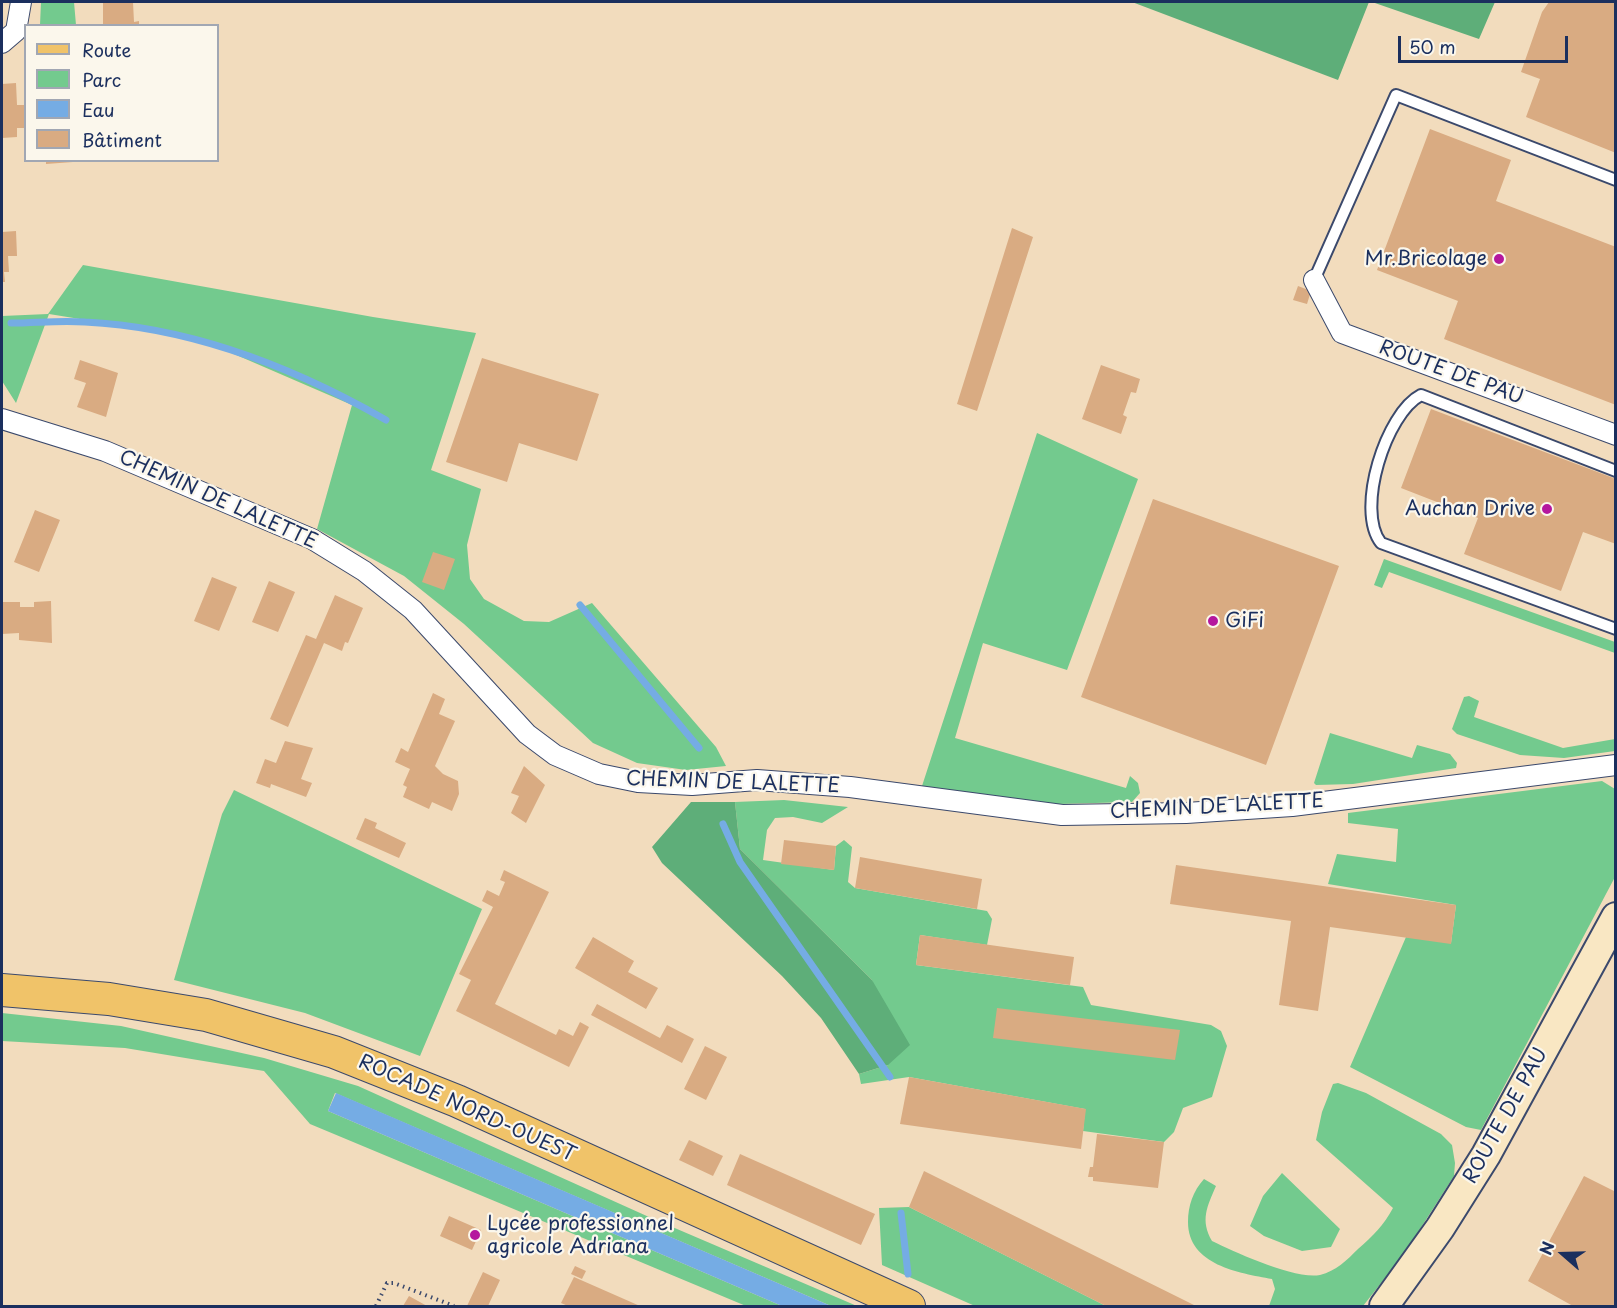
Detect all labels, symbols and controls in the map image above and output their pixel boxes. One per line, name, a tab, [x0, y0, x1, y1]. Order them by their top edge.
legend	[24, 24, 219, 162]
scale bar	[1401, 24, 1570, 62]
text: 50 m	[1409, 33, 1456, 60]
text: Route	[82, 36, 131, 63]
text: Parc	[82, 66, 121, 93]
text: Eau	[82, 96, 114, 123]
text: Bâtiment	[82, 126, 162, 153]
place label: Mr.Bricolage	[1365, 247, 1487, 271]
marker: Mr.Bricolage	[1492, 252, 1506, 266]
street label: ROUTE DE PAU	[1376, 336, 1526, 410]
street label: CHEMIN DE LALETTE	[115, 445, 321, 555]
place label: Auchan Drive	[1405, 497, 1535, 521]
marker: Auchan Drive	[1540, 502, 1554, 516]
place label: GiFi	[1225, 609, 1264, 633]
marker: GiFi	[1206, 614, 1220, 628]
street label: CHEMIN DE LALETTE	[625, 767, 841, 799]
street label: CHEMIN DE LALETTE	[1109, 789, 1325, 825]
street label: ROUTE DE PAU	[1459, 1044, 1553, 1188]
street label: ROCADE NORD-OUEST	[355, 1050, 579, 1168]
place label: Lycée professionnel agricole Adriana	[487, 1212, 674, 1259]
north arrow	[1533, 1224, 1593, 1284]
marker: Lycée professionnel agricole Adriana	[468, 1228, 482, 1242]
text: N	[1533, 1238, 1560, 1258]

